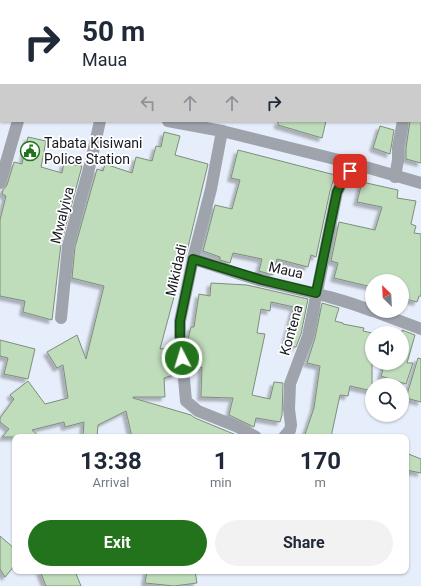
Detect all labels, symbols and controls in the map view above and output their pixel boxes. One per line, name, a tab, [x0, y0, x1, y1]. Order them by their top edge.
text: 50 m	[82, 15, 145, 48]
icon: right	[16, 16, 68, 68]
text: Maua	[82, 49, 127, 70]
icon: left	[137, 92, 159, 114]
icon: ahead	[179, 92, 201, 114]
icon: ahead	[221, 92, 243, 114]
icon: right	[263, 92, 285, 114]
place label: Tabata Kisiwani Police Station	[44, 135, 142, 167]
public building icon: Tabata Kisiwani Police Station	[19, 140, 41, 162]
pin	[333, 154, 367, 188]
icon: arrive	[339, 160, 361, 182]
street label: Mwalyiva	[47, 185, 77, 245]
street label: Mikidadi	[162, 242, 190, 298]
street label: Maua	[267, 258, 305, 282]
north arrow	[365, 274, 409, 318]
map controls	[365, 274, 409, 422]
street label: Kontena	[276, 303, 306, 357]
button: sound	[365, 326, 409, 370]
position arrow	[161, 337, 203, 379]
button: search	[365, 378, 409, 422]
text: 13:38	[80, 447, 142, 475]
text: 1	[214, 447, 228, 475]
text: 170	[300, 447, 341, 475]
text: Arrival	[92, 475, 129, 490]
text: min	[210, 475, 232, 490]
text: m	[315, 475, 326, 490]
button: Exit	[28, 520, 207, 566]
button: Share	[215, 520, 393, 566]

